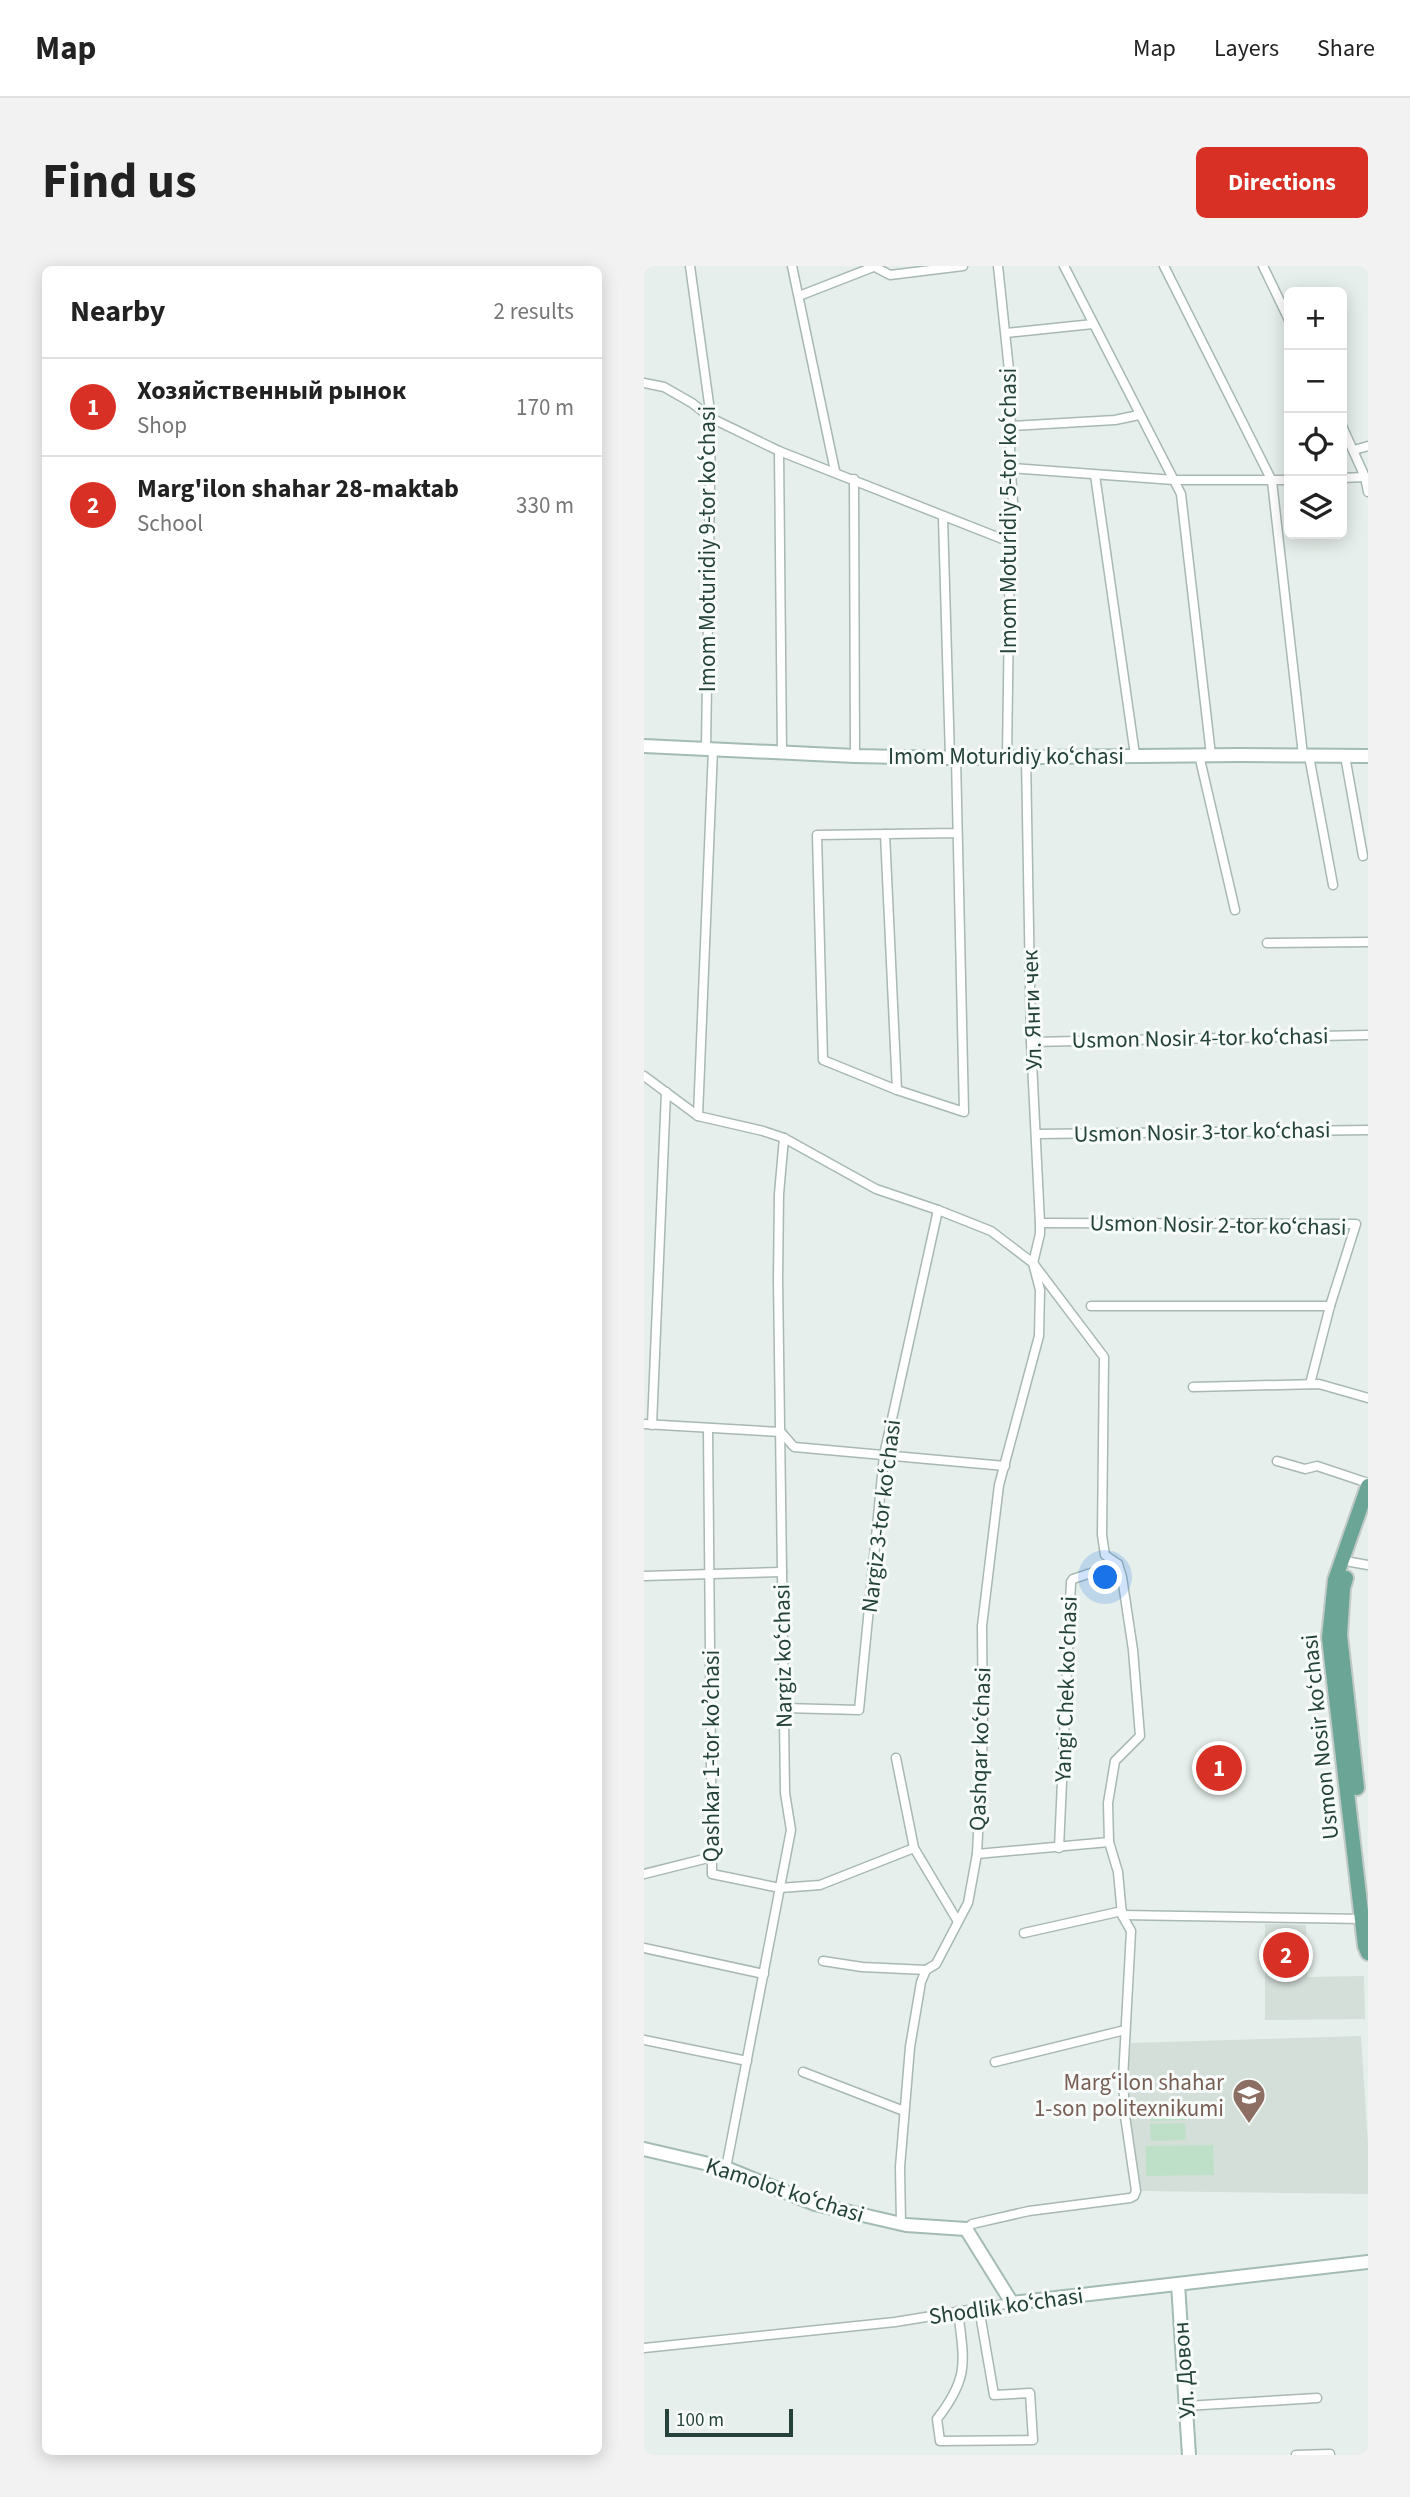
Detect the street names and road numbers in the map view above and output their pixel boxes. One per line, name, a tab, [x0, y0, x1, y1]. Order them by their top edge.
street label: Imom Moturidiy 5-tor koʻchasi	[992, 368, 1025, 654]
street label: Imom Moturidiy 9-tor koʻchasi	[691, 406, 724, 692]
street label: Imom Moturidiy koʻchasi	[888, 740, 1124, 773]
street label: Ул. Янги чек	[1013, 949, 1051, 1071]
street label: Usmon Nosir 4-tor koʻchasi	[1071, 1019, 1329, 1057]
street label: Usmon Nosir 3-tor koʻchasi	[1073, 1113, 1331, 1151]
street label: Usmon Nosir 2-tor koʻchasi	[1089, 1206, 1347, 1244]
street label: Nargiz 3-tor koʻchasi	[853, 1417, 909, 1615]
street label: Nargiz koʻchasi	[765, 1584, 801, 1728]
street label: Yangi Chek ko'chasi	[1046, 1595, 1086, 1784]
street label: Usmon Nosir ko‘chasi	[1293, 1633, 1347, 1841]
street label: Qashkar 1-tor koʼchasi	[695, 1650, 728, 1862]
street label: Qashqar koʻchasi	[961, 1666, 999, 1832]
street label: Kamolot koʻchasi	[701, 2149, 869, 2231]
street label: Shodlik koʻchasi	[927, 2279, 1085, 2333]
street label: Ул. Довон	[1164, 2321, 1204, 2419]

